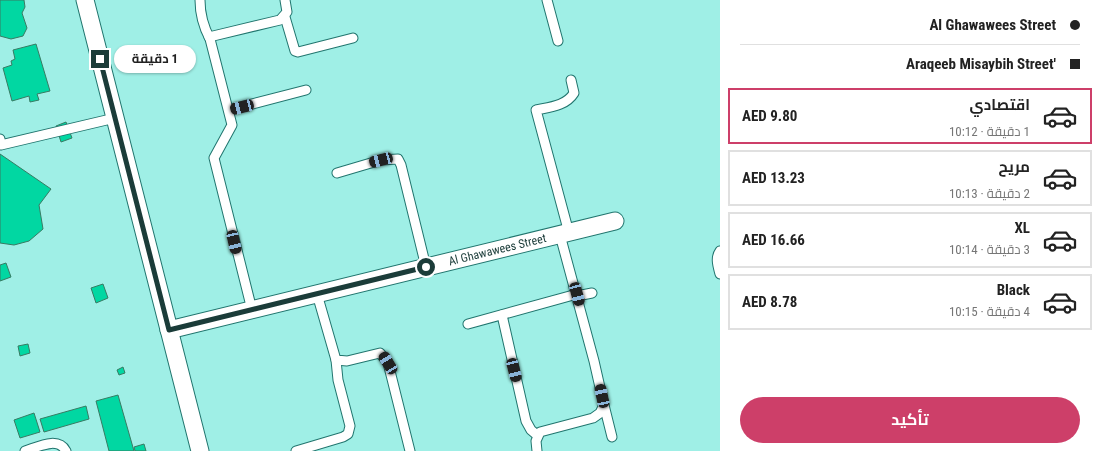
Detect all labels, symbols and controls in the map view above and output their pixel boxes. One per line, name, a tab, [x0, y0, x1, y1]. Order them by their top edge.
text: Al Ghawawees Street	[929, 16, 1056, 34]
callout: 1 دقيقة	[114, 45, 196, 73]
route end	[91, 50, 109, 68]
text: 1 دقيقة	[132, 51, 178, 66]
text: 'Araqeeb Misaybih Street	[906, 55, 1056, 73]
text: اقتصادي	[970, 96, 1030, 114]
car	[229, 98, 255, 116]
icon: car	[1042, 98, 1078, 134]
text: AED 9.80	[742, 107, 797, 125]
text: 1 دقيقة · 10:12	[949, 124, 1030, 139]
car	[368, 151, 394, 169]
text: مريح	[998, 158, 1030, 176]
icon: car	[1042, 160, 1078, 196]
text: AED 13.23	[742, 169, 805, 187]
text: 2 دقيقة · 10:13	[949, 186, 1030, 201]
text: XL	[1014, 219, 1030, 237]
icon: car	[1042, 222, 1078, 258]
car	[225, 229, 243, 255]
street label: Al Ghawawees Street	[447, 231, 548, 268]
text: AED 16.66	[742, 231, 805, 249]
text: 3 دقيقة · 10:14	[949, 242, 1030, 257]
route start	[417, 258, 435, 276]
car	[568, 281, 586, 307]
text: Black	[997, 281, 1030, 299]
icon: car	[1042, 284, 1078, 320]
text: AED 8.78	[742, 293, 797, 311]
text: 4 دقيقة · 10:15	[949, 304, 1030, 319]
car	[377, 350, 399, 376]
car	[505, 357, 523, 383]
car	[594, 383, 610, 409]
button: تأكيد	[740, 397, 1080, 443]

